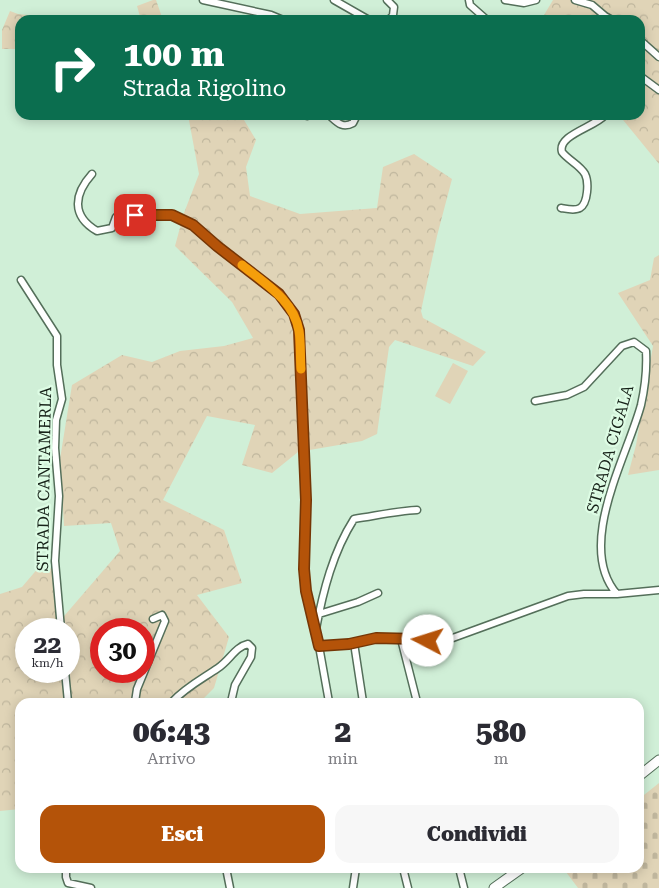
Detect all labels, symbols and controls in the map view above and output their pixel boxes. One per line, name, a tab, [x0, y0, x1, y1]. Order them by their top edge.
text: 100 m	[123, 34, 224, 75]
icon: right	[40, 35, 105, 100]
text: Strada Rigolino	[123, 76, 286, 101]
pin	[114, 194, 156, 236]
icon: arrive	[121, 201, 149, 229]
street label: STRADA CIGALA	[583, 382, 638, 515]
street label: STRADA CANTAMERLA	[33, 386, 55, 572]
position arrow	[401, 614, 453, 666]
speed limit sign: 30	[90, 618, 155, 683]
text: 22	[33, 630, 62, 659]
text: km/h	[31, 656, 64, 670]
text: 06:43	[133, 714, 210, 749]
text: 2	[334, 714, 351, 749]
text: 580	[476, 714, 526, 749]
text: Arrivo	[147, 749, 196, 768]
text: min	[328, 749, 358, 768]
text: m	[494, 749, 508, 768]
button: Esci	[40, 805, 325, 863]
button: Condividi	[335, 805, 619, 863]

